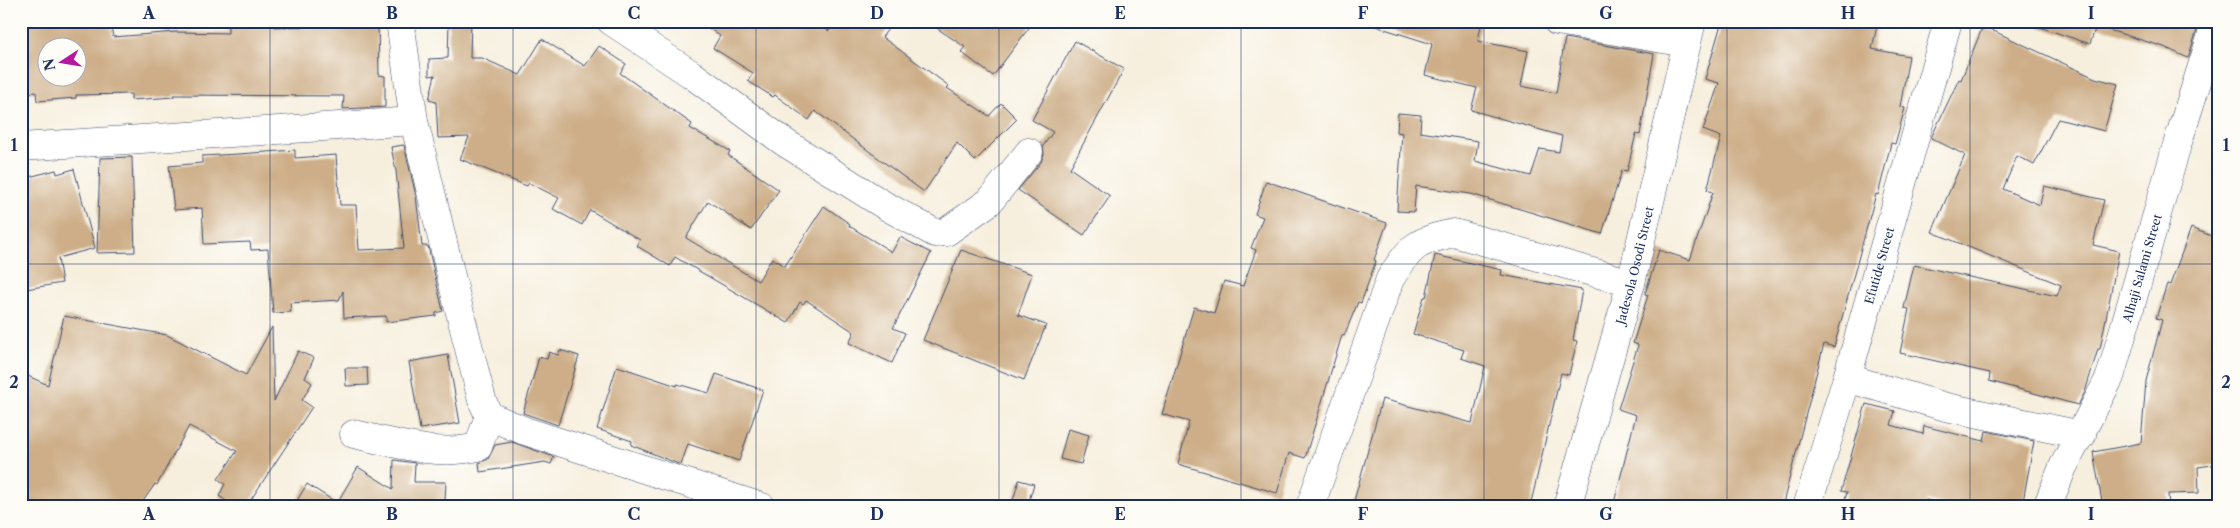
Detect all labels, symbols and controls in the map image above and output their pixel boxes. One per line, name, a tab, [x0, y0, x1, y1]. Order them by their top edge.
text: A	[142, 3, 156, 23]
text: B	[386, 3, 398, 23]
text: C	[628, 3, 640, 23]
text: D	[870, 3, 884, 23]
text: E	[1114, 3, 1126, 23]
text: F	[1358, 3, 1369, 23]
text: G	[1599, 3, 1613, 23]
text: H	[1841, 3, 1855, 23]
text: I	[2088, 3, 2095, 23]
north arrow	[38, 38, 88, 88]
text: N	[39, 57, 59, 73]
text: 1	[10, 135, 18, 155]
text: 1	[2222, 135, 2230, 155]
street label: Jadesola Osodi Street	[1612, 204, 1656, 328]
street label: Alhaji Salami Street	[2118, 211, 2164, 325]
street label: Efutide Street	[1861, 225, 1897, 306]
text: 2	[9, 372, 19, 392]
text: 2	[2221, 372, 2231, 392]
text: A	[142, 504, 156, 524]
text: B	[386, 504, 398, 524]
text: C	[628, 504, 640, 524]
text: D	[870, 504, 884, 524]
text: E	[1114, 504, 1126, 524]
text: F	[1358, 504, 1369, 524]
text: G	[1599, 504, 1613, 524]
text: H	[1841, 504, 1855, 524]
text: I	[2088, 504, 2095, 524]

